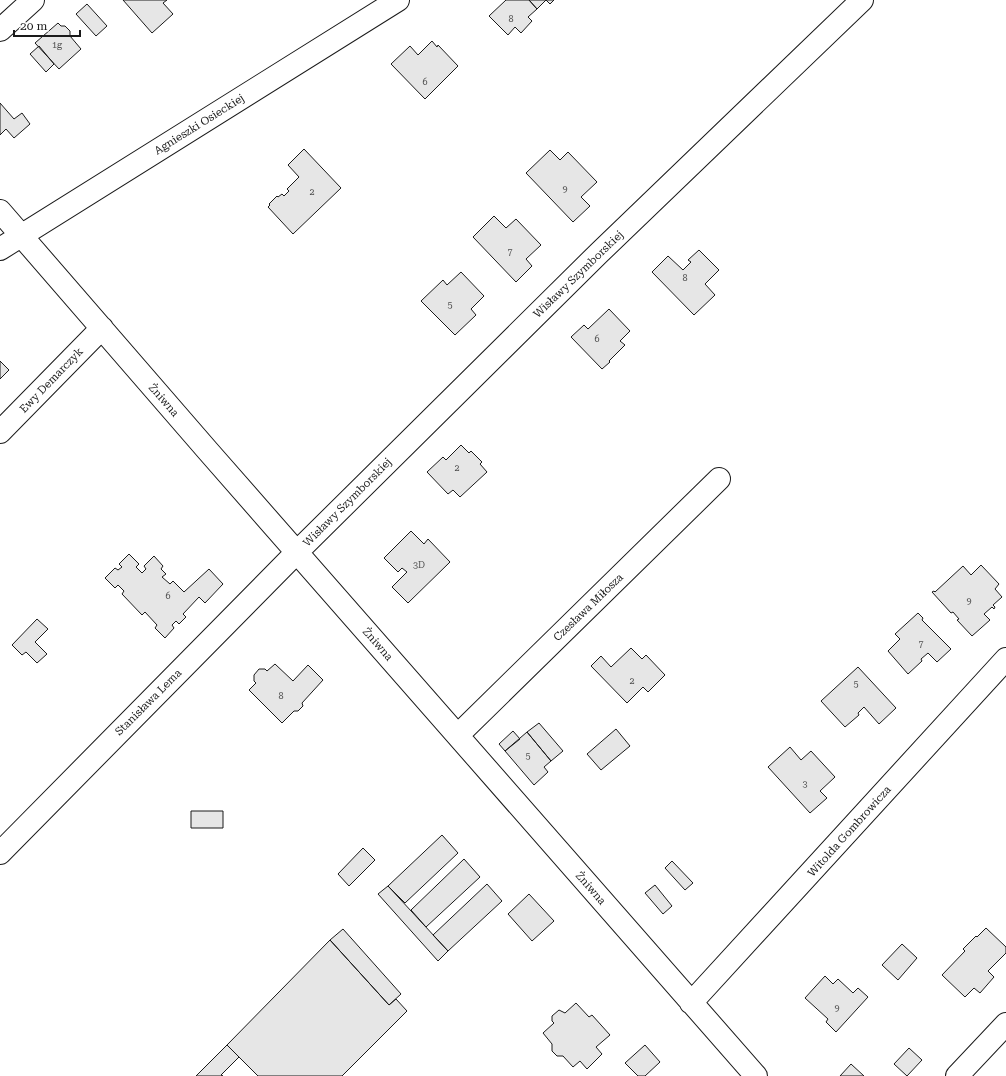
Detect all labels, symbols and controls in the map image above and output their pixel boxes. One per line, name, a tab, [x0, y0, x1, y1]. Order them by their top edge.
scale bar	[14, 12, 80, 38]
house number: 8	[508, 14, 514, 24]
text: 20 m	[20, 19, 47, 33]
house number: 1g	[52, 40, 63, 50]
house number: 6	[422, 77, 428, 87]
street label: Agnieszki Osieckiej	[152, 91, 247, 157]
house number: 9	[562, 184, 568, 194]
house number: 2	[309, 187, 315, 197]
street label: Wisławy Szymborskiej	[531, 228, 626, 321]
house number: 7	[507, 247, 513, 257]
house number: 8	[682, 273, 688, 283]
house number: 5	[447, 300, 453, 310]
house number: 6	[594, 334, 600, 344]
street label: Ewy Demarczyk	[17, 345, 86, 416]
street label: Żniwna	[146, 380, 182, 420]
street label: Wisławy Szymborskiej	[300, 455, 394, 549]
house number: 2	[454, 463, 460, 473]
house number: 3D	[413, 560, 425, 570]
street label: Czesława Miłosza	[551, 571, 626, 644]
house number: 6	[165, 591, 171, 601]
house number: 9	[966, 596, 972, 606]
street label: Żniwna	[360, 624, 396, 664]
house number: 7	[918, 639, 924, 649]
street label: Stanisława Lema	[112, 666, 184, 738]
house number: 2	[629, 676, 635, 686]
house number: 5	[853, 679, 859, 689]
house number: 8	[278, 691, 284, 701]
house number: 5	[525, 751, 531, 761]
house number: 3	[802, 779, 808, 789]
street label: Witolda Gombrowicza	[805, 783, 894, 880]
street label: Żniwna	[573, 868, 609, 908]
house number: 9	[834, 1003, 840, 1013]

